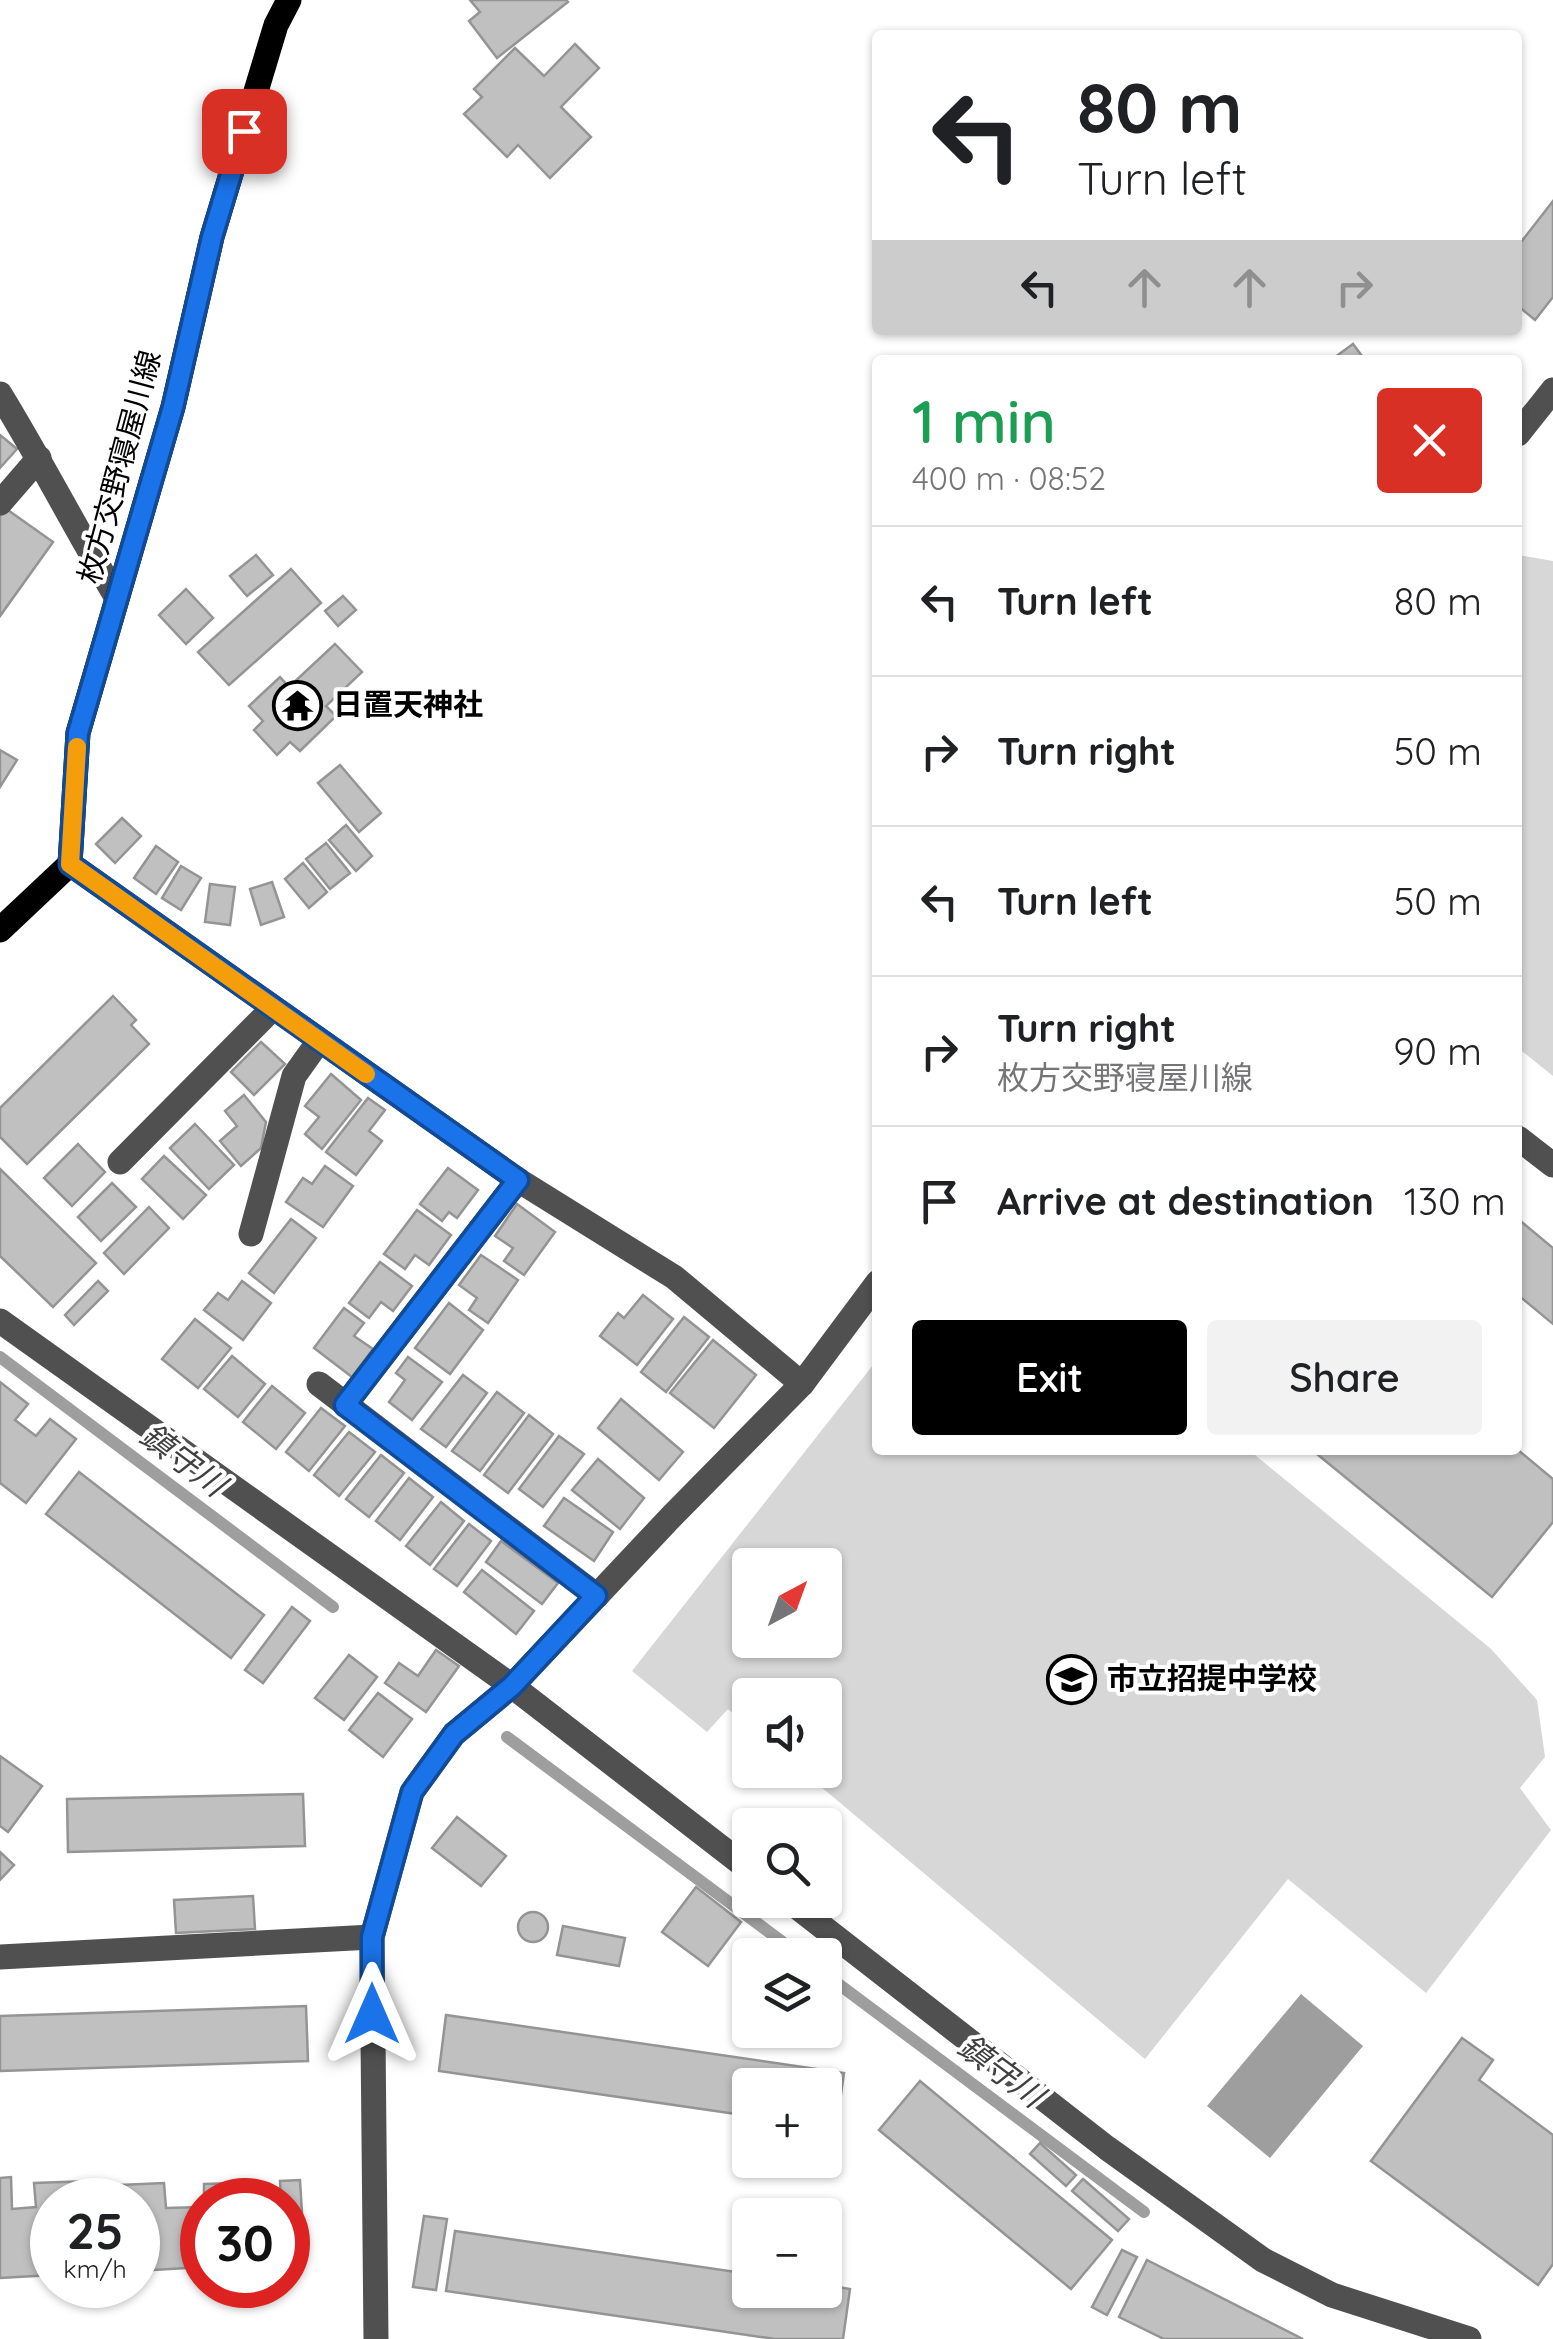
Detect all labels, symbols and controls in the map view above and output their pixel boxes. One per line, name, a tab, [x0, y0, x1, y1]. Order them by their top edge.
text: 80 m	[1077, 63, 1242, 151]
icon: left	[912, 70, 1042, 200]
pin	[202, 89, 287, 174]
icon: arrive	[217, 104, 272, 159]
text: Turn left	[1077, 150, 1247, 206]
icon: left	[1012, 260, 1067, 315]
icon: ahead	[1117, 260, 1172, 315]
icon: ahead	[1222, 260, 1277, 315]
icon: right	[1327, 260, 1382, 315]
street label: 枚方交野寝屋川線	[70, 346, 168, 588]
text: 1 min	[912, 383, 1056, 458]
button: close	[1377, 388, 1482, 493]
text: 400 m · 08:52	[912, 458, 1106, 498]
icon: left	[912, 574, 967, 629]
text: Turn left	[997, 577, 1153, 625]
text: 80 m	[1394, 577, 1482, 625]
temple icon: 日置天神社	[272, 679, 324, 731]
place label: 日置天神社	[333, 685, 483, 723]
icon: right	[912, 724, 967, 779]
text: Turn right	[997, 727, 1176, 775]
text: 50 m	[1394, 727, 1482, 775]
icon: left	[912, 874, 967, 929]
text: Turn left	[997, 877, 1153, 925]
text: 50 m	[1394, 877, 1482, 925]
text: Turn right	[997, 1004, 1176, 1052]
icon: right	[912, 1024, 967, 1079]
text: 90 m	[1393, 1027, 1482, 1075]
text: 枚方交野寝屋川線	[997, 1057, 1253, 1097]
icon: arrive	[912, 1174, 967, 1229]
text: Arrive at destination	[997, 1177, 1374, 1225]
text: 130 m	[1404, 1177, 1506, 1225]
button: Exit	[912, 1320, 1187, 1435]
button: Share	[1207, 1320, 1482, 1435]
water label: 鎮守川	[133, 1414, 236, 1506]
north arrow	[732, 1548, 842, 1658]
map controls	[732, 1548, 842, 2308]
school or university icon: 市立招提中学校	[1046, 1653, 1098, 1705]
place label: 市立招提中学校	[1107, 1659, 1317, 1697]
button: sound	[732, 1678, 842, 1788]
button: search	[732, 1808, 842, 1918]
button: layers	[732, 1938, 842, 2048]
position arrow	[320, 1962, 424, 2066]
water label: 鎮守川	[951, 2025, 1054, 2117]
button: +	[732, 2068, 842, 2178]
speed limit sign: 30	[180, 2178, 310, 2308]
button: −	[732, 2198, 842, 2308]
text: 25	[66, 2199, 124, 2262]
text: km/h	[63, 2253, 127, 2284]

